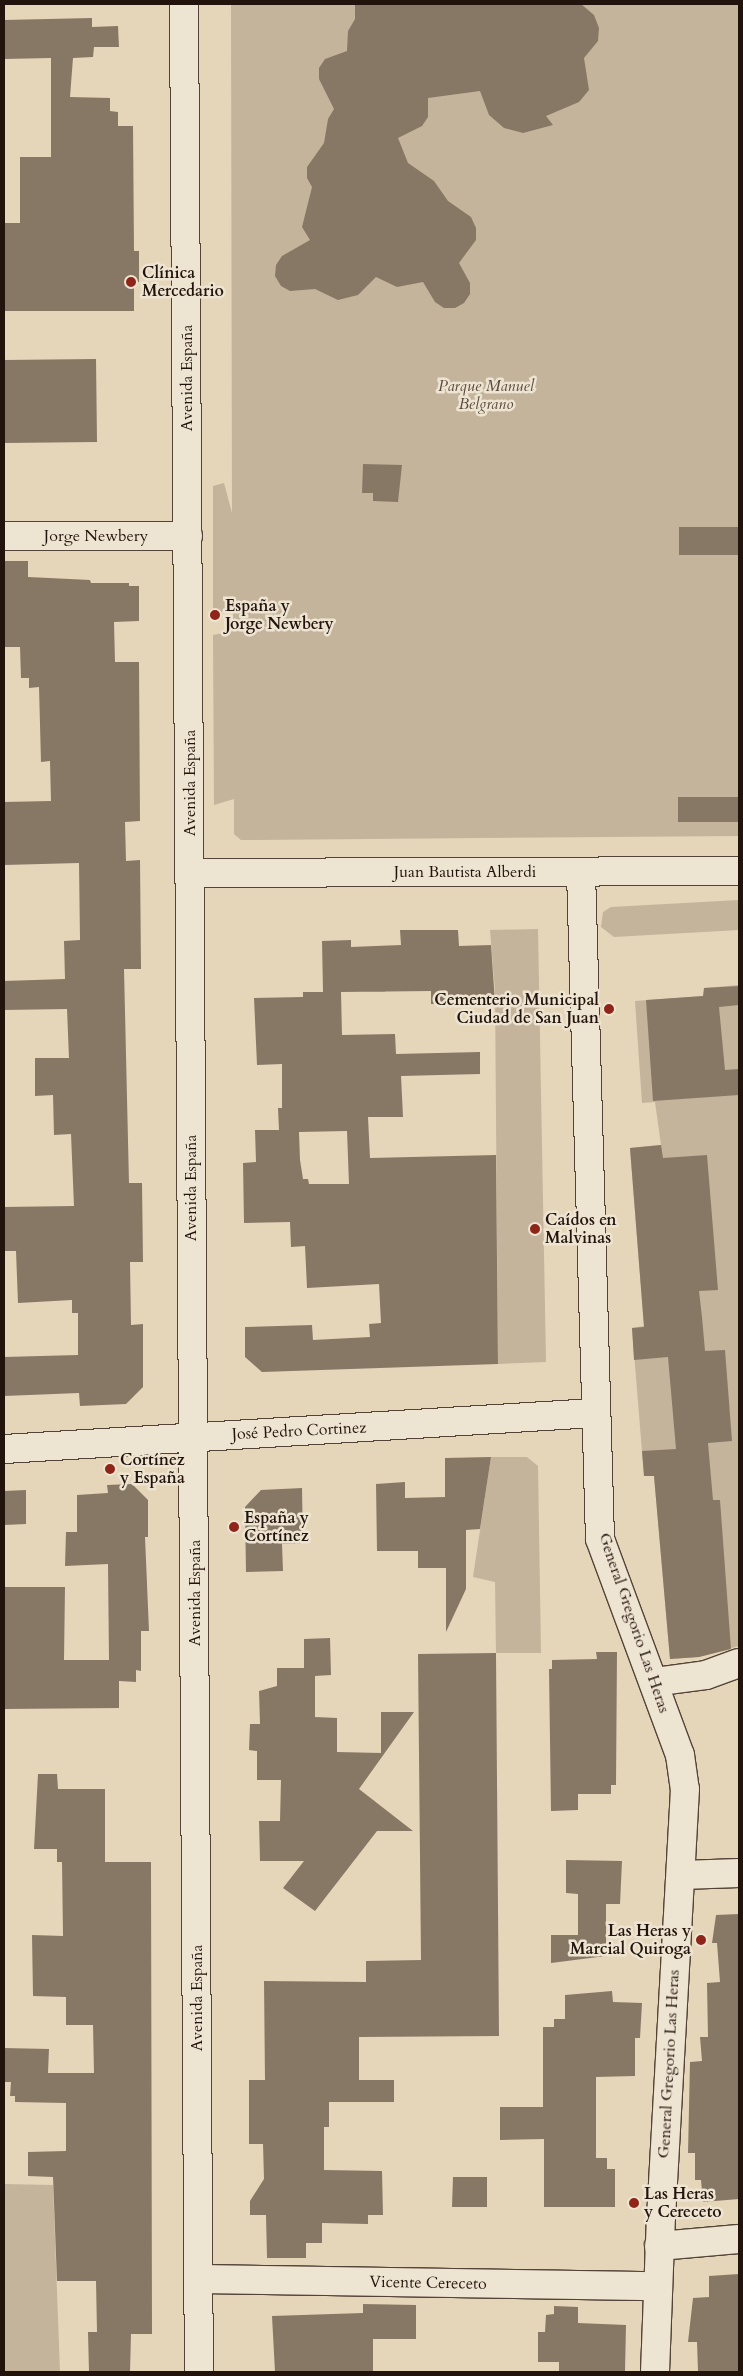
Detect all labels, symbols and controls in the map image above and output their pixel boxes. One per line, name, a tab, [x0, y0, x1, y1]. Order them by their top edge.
place label: Clínica Mercedario	[142, 263, 224, 301]
marker: Clínica Mercedario	[124, 275, 138, 289]
street label: Avenida España	[177, 325, 197, 431]
park label: Parque Manuel Belgrano	[438, 376, 534, 414]
street label: Jorge Newbery	[44, 526, 148, 546]
place label: España y Jorge Newbery	[225, 596, 334, 634]
marker: España y Jorge Newbery	[209, 609, 221, 621]
street label: Avenida España	[180, 730, 200, 836]
street label: Juan Bautista Alberdi	[394, 862, 536, 882]
place label: Cementerio Municipal Ciudad de San Juan	[434, 990, 599, 1028]
marker: Cementerio Municipal Ciudad de San Juan	[603, 1003, 615, 1015]
street label: Avenida España	[181, 1135, 201, 1241]
place label: Caídos en Malvinas	[545, 1210, 616, 1248]
marker: Caídos en Malvinas	[529, 1223, 541, 1235]
street label: José Pedro Cortinez	[231, 1418, 367, 1444]
place label: Cortínez y España	[120, 1450, 185, 1488]
marker: Cortínez y España	[104, 1463, 116, 1475]
place label: España y Cortínez	[244, 1508, 309, 1546]
marker: España y Cortínez	[228, 1521, 240, 1533]
street label: General Gregorio Las Heras	[594, 1530, 674, 1716]
street label: Avenida España	[185, 1540, 205, 1646]
place label: Las Heras y Marcial Quiroga	[570, 1921, 691, 1959]
marker: Las Heras y Marcial Quiroga	[695, 1934, 707, 1946]
street label: Avenida España	[187, 1945, 207, 2051]
street label: General Gregorio Las Heras	[654, 1969, 684, 2159]
place label: Las Heras y Cereceto	[644, 2184, 722, 2222]
marker: Las Heras y Cereceto	[628, 2197, 640, 2209]
street label: Vicente Cereceto	[369, 2272, 487, 2294]

